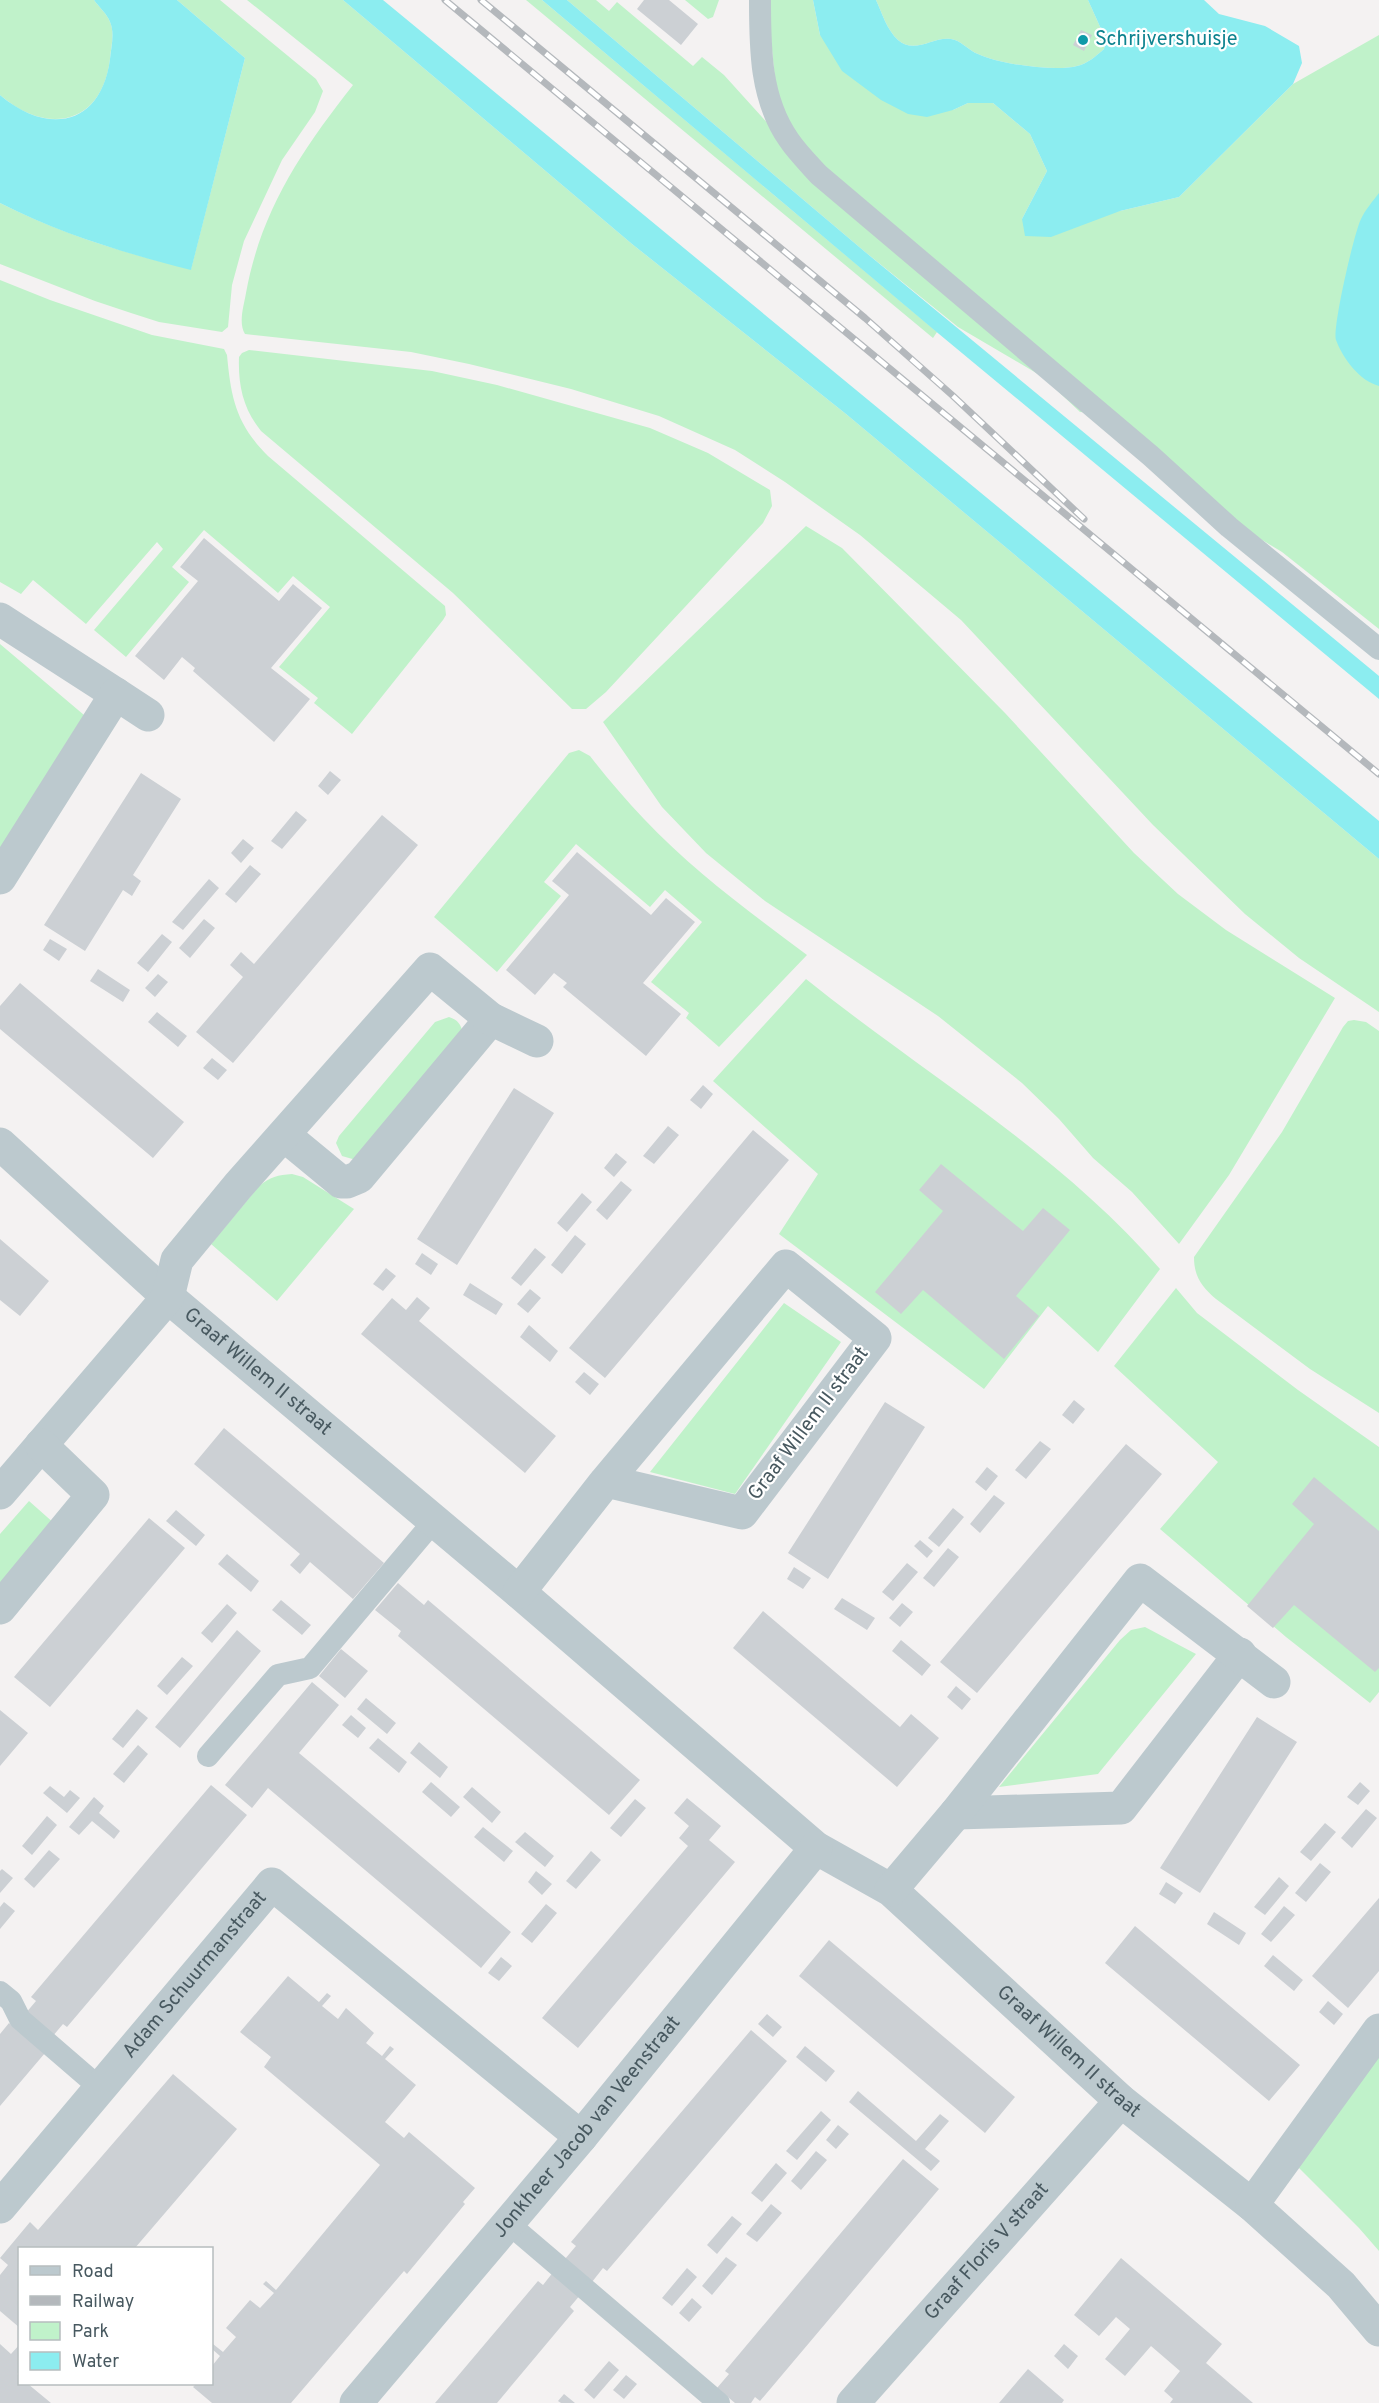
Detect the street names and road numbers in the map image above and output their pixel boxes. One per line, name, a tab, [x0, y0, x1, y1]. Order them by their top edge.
street label: Graaf Willem II straat	[178, 1302, 337, 1442]
street label: Graaf Willem II straat	[743, 1342, 875, 1506]
street label: Adam Schuurmanstraat	[117, 1886, 273, 2064]
street label: Graaf Willem II straat	[991, 1980, 1146, 2124]
street label: Jonkheer Jacob van Veenstraat	[488, 2011, 687, 2244]
street label: Graaf Floris V straat	[919, 2177, 1055, 2326]

